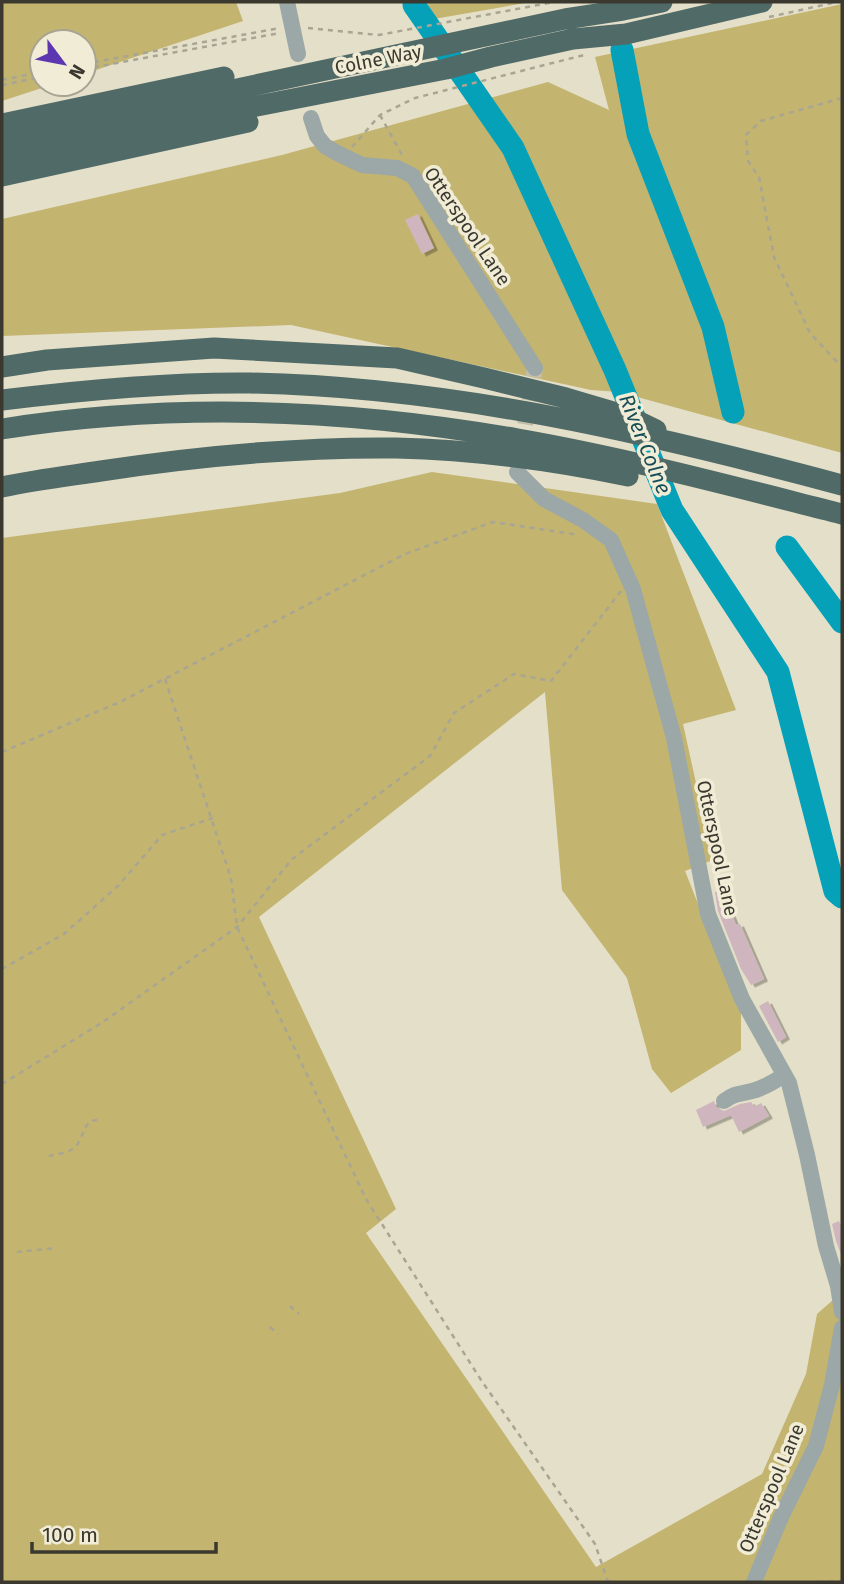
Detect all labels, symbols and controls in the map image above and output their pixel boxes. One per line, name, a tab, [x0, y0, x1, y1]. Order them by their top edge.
north arrow	[28, 28, 98, 98]
street label: Colne Way	[333, 40, 424, 79]
text: N	[64, 60, 90, 83]
street label: Otterspool Lane	[419, 163, 516, 290]
water label: River Colne	[613, 390, 677, 498]
street label: Otterspool Lane	[692, 778, 743, 918]
street label: Otterspool Lane	[734, 1420, 809, 1556]
scale bar	[32, 1510, 215, 1554]
text: 100 m	[42, 1522, 98, 1548]

